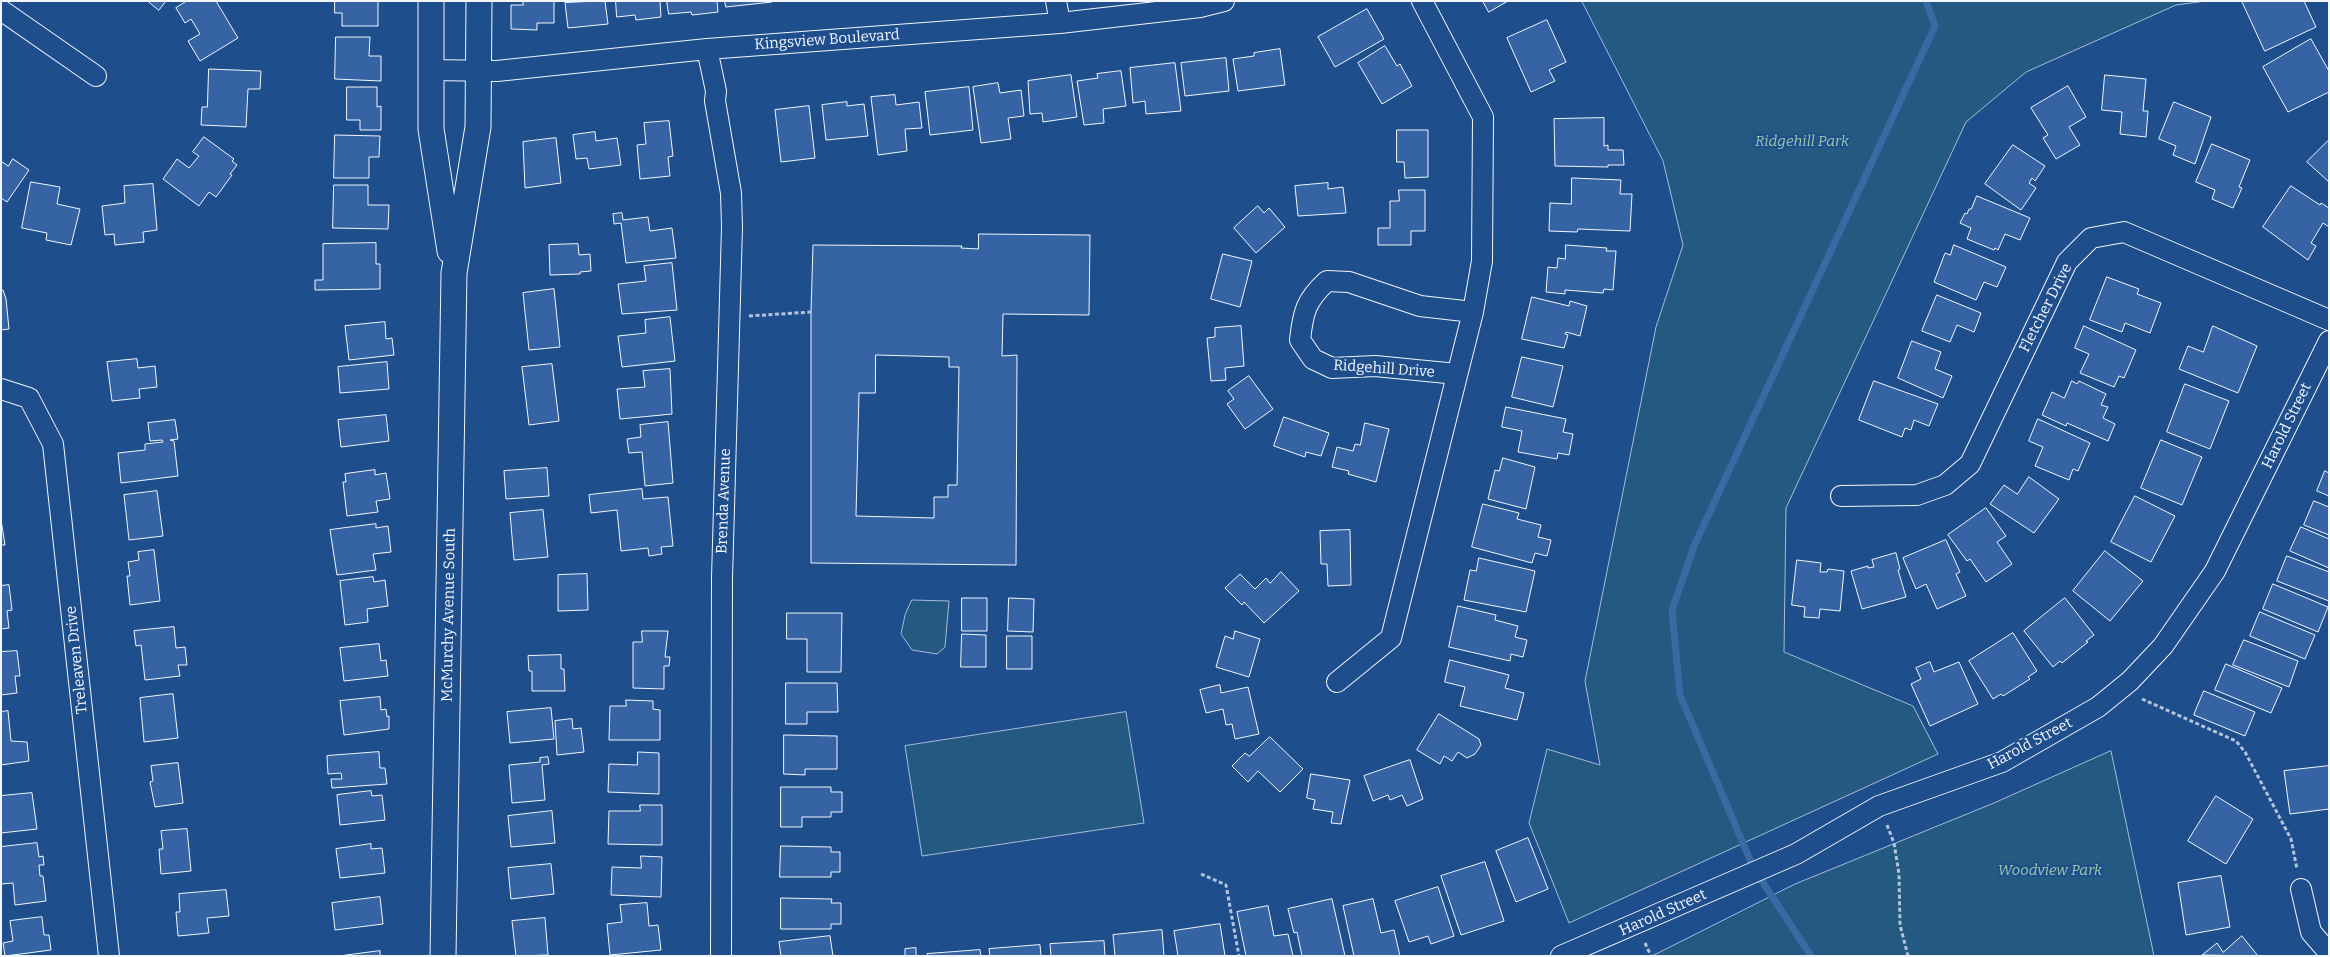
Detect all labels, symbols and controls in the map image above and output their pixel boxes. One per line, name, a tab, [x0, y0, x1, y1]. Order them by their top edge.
street label: Kingsview Boulevard	[754, 26, 900, 54]
park label: Ridgehill Park	[1755, 133, 1849, 151]
street label: Fletcher Drive	[2016, 260, 2076, 356]
street label: Ridgehill Drive	[1333, 356, 1435, 382]
street label: Harold Street	[2258, 380, 2316, 472]
street label: Brenda Avenue	[713, 448, 735, 554]
street label: McMurchy Avenue South	[438, 528, 460, 702]
street label: Treleaven Drive	[62, 605, 92, 715]
street label: Harold Street	[1985, 714, 2075, 774]
park label: Woodview Park	[1998, 862, 2102, 880]
street label: Harold Street	[1617, 886, 1709, 940]

